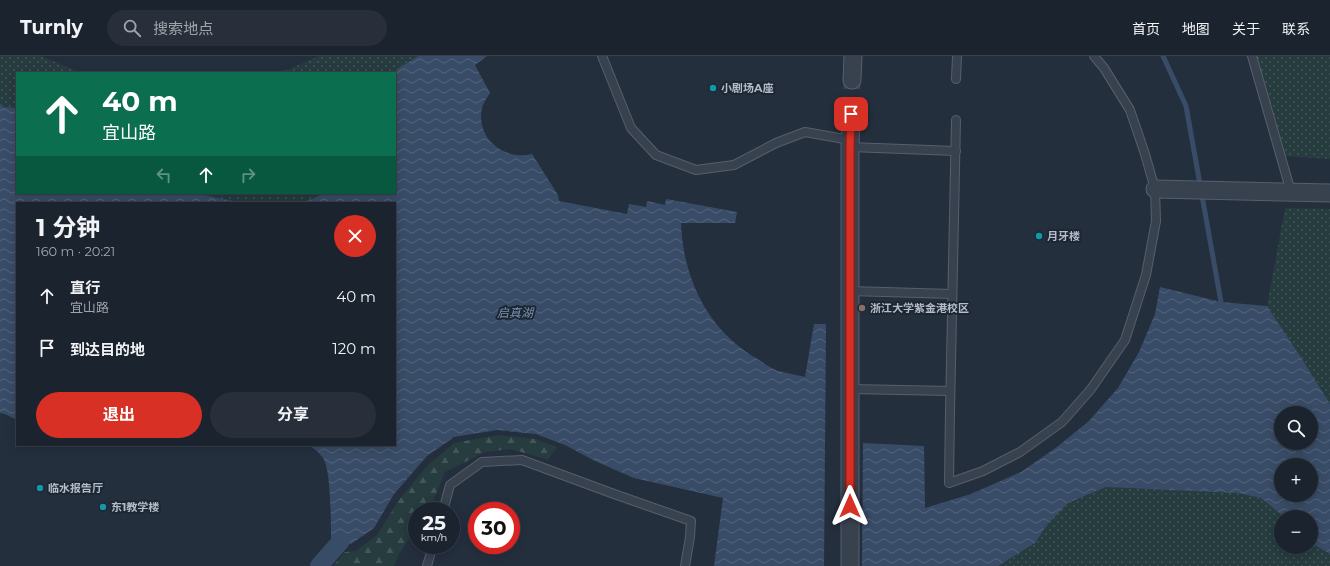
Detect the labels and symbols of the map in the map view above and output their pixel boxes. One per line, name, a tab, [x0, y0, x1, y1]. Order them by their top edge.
place label: 小剧场A座	[721, 81, 773, 95]
marker: 小剧场A座	[708, 83, 718, 93]
pin	[834, 97, 868, 131]
place label: 月牙楼	[1047, 229, 1080, 243]
marker: 月牙楼	[1034, 231, 1044, 241]
place label: 浙江大学紫金港校区	[870, 301, 969, 315]
marker: 浙江大学紫金港校区	[857, 303, 867, 313]
water label: 启真湖	[497, 305, 535, 320]
place label: 临水报告厅	[48, 481, 103, 495]
marker: 临水报告厅	[35, 483, 45, 493]
position arrow	[829, 485, 871, 527]
place label: 东1教学楼	[111, 500, 159, 514]
marker: 东1教学楼	[98, 502, 108, 512]
speed limit sign: 30	[468, 502, 520, 554]

